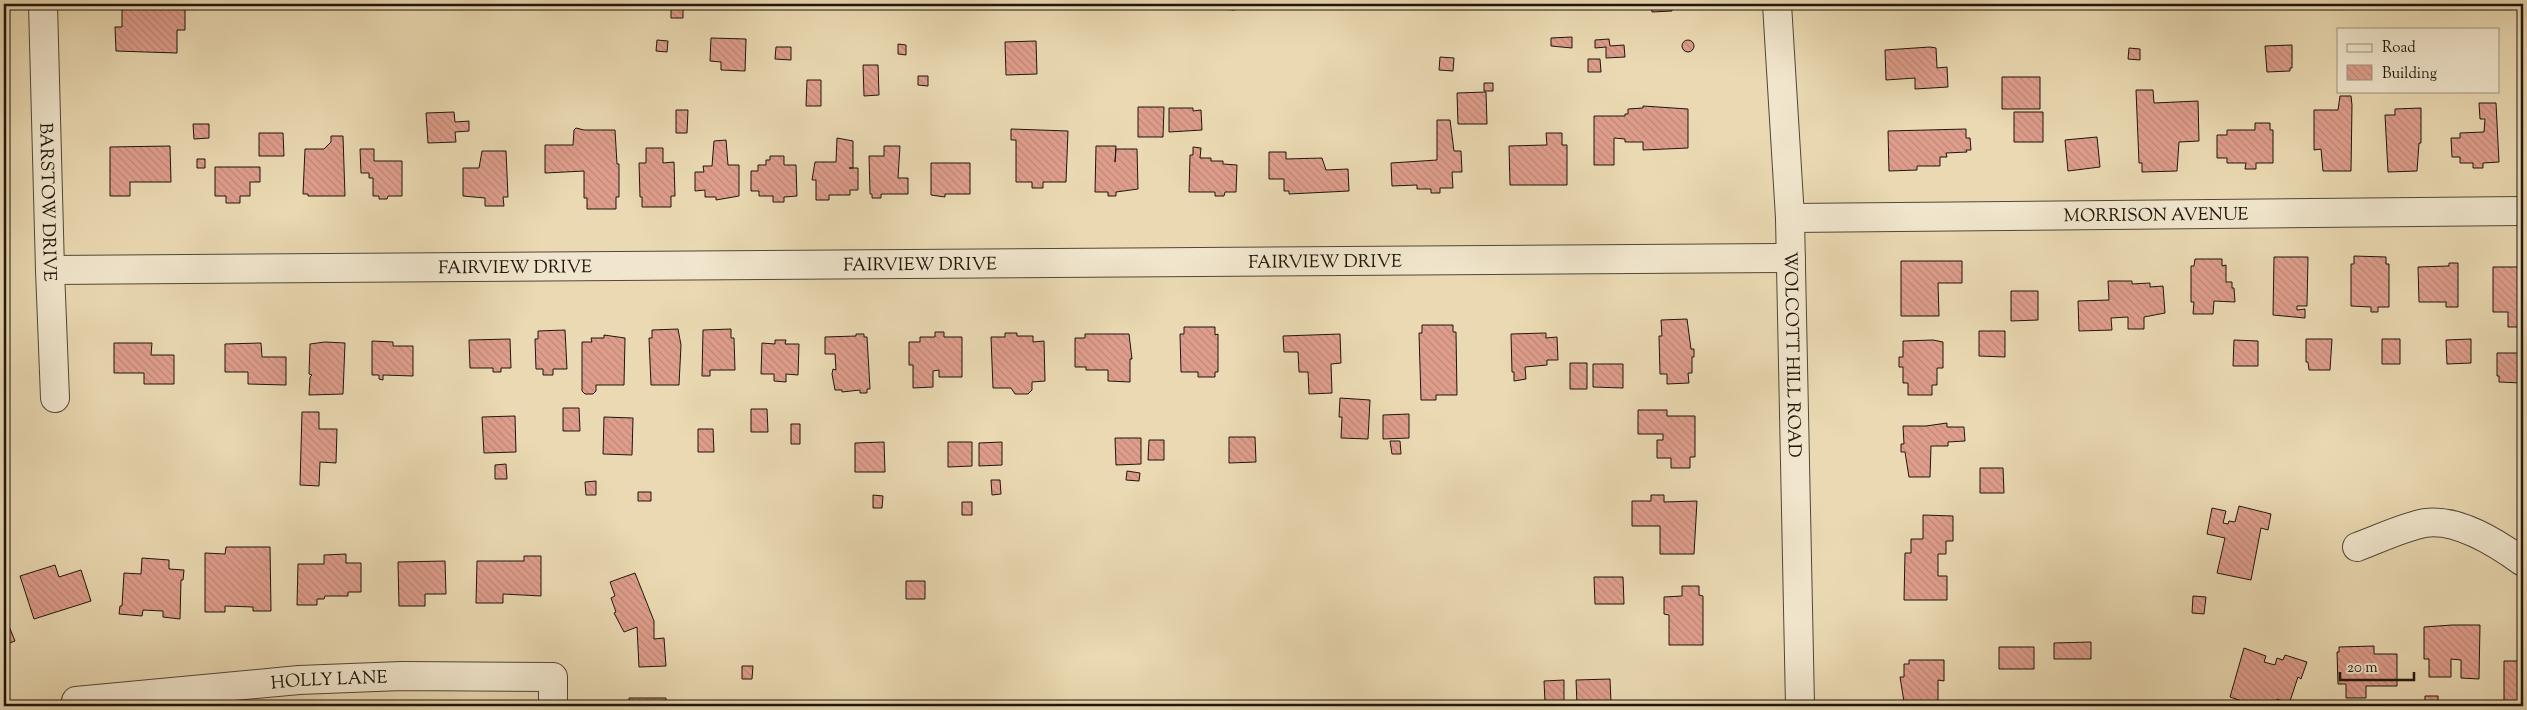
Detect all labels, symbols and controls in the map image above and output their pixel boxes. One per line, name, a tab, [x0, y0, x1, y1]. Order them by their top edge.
legend	[2337, 28, 2500, 92]
text: Road	[2382, 38, 2416, 59]
text: Building	[2382, 64, 2437, 85]
street label: BARSTOW DRIVE	[31, 122, 61, 282]
street label: MORRISON AVENUE	[2063, 203, 2249, 230]
street label: FAIRVIEW DRIVE	[1248, 250, 1402, 277]
street label: WOLCOTT HILL ROAD	[1776, 251, 1806, 458]
street label: FAIRVIEW DRIVE	[843, 252, 997, 280]
street label: FAIRVIEW DRIVE	[438, 255, 592, 282]
scale bar	[2340, 650, 2413, 682]
text: 20 m	[2347, 658, 2378, 679]
street label: HOLLY LANE	[270, 666, 388, 698]

